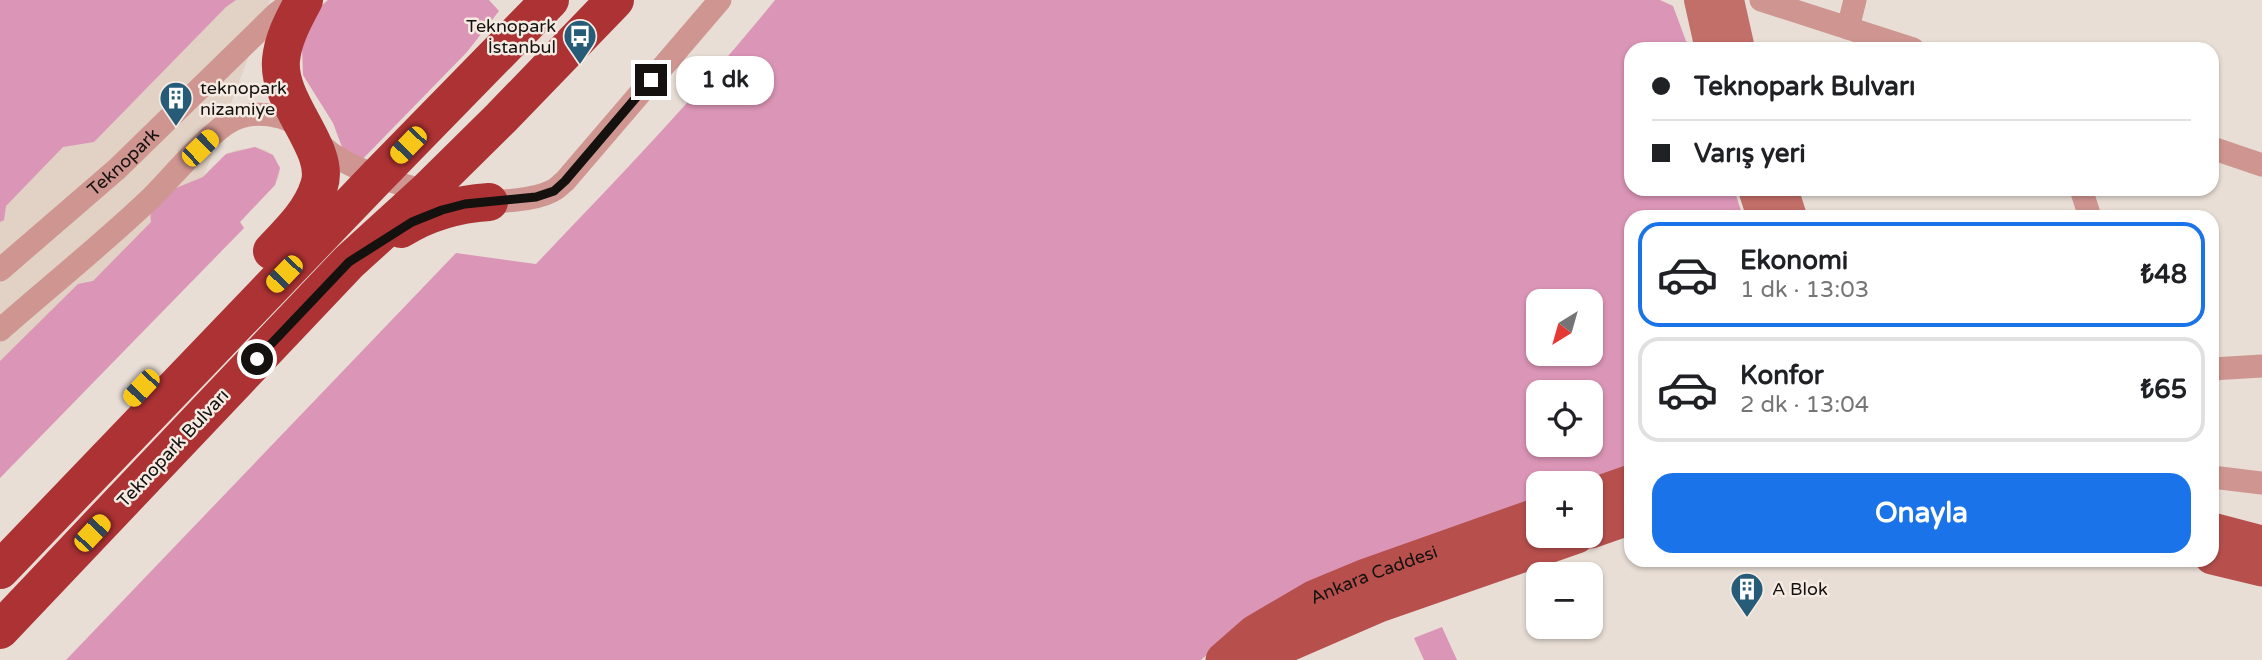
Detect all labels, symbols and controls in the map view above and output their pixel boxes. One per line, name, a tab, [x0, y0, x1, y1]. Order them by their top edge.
place label: Teknopark İstanbul	[466, 15, 556, 58]
bus stop icon: Teknopark İstanbul	[561, 17, 599, 66]
callout: 1 dk	[676, 56, 774, 104]
route end	[635, 64, 667, 96]
text: 1 dk	[701, 66, 749, 94]
text: Teknopark Bulvarı	[1694, 71, 1915, 102]
place label: teknopark nizamiye	[200, 77, 287, 120]
building icon: teknopark nizamiye	[157, 79, 195, 128]
street label: Teknopark	[83, 123, 164, 201]
car	[386, 123, 431, 167]
car	[178, 126, 223, 170]
text: Varış yeri	[1694, 138, 1806, 169]
icon: car	[1656, 243, 1719, 306]
text: Ekonomi	[1740, 245, 1848, 276]
car	[262, 252, 307, 296]
text: ₺48	[2141, 259, 2187, 290]
text: 1 dk · 13:03	[1740, 276, 1869, 304]
north arrow	[1526, 289, 1603, 366]
map controls	[1526, 289, 1603, 639]
route start	[241, 343, 273, 375]
icon: car	[1656, 358, 1719, 421]
text: Konfor	[1740, 360, 1824, 391]
car	[119, 365, 164, 411]
text: ₺65	[2141, 374, 2187, 405]
button: locate	[1526, 380, 1603, 457]
street label: Teknopark Bulvarı	[113, 384, 233, 512]
text: 2 dk · 13:04	[1740, 391, 1869, 419]
button: +	[1526, 471, 1603, 548]
button: Onayla	[1652, 473, 2191, 553]
car	[70, 510, 115, 556]
street label: Ankara Caddesi	[1307, 541, 1440, 609]
button: −	[1526, 562, 1603, 639]
building icon: A Blok	[1728, 570, 1766, 619]
place label: A Blok	[1772, 578, 1828, 600]

